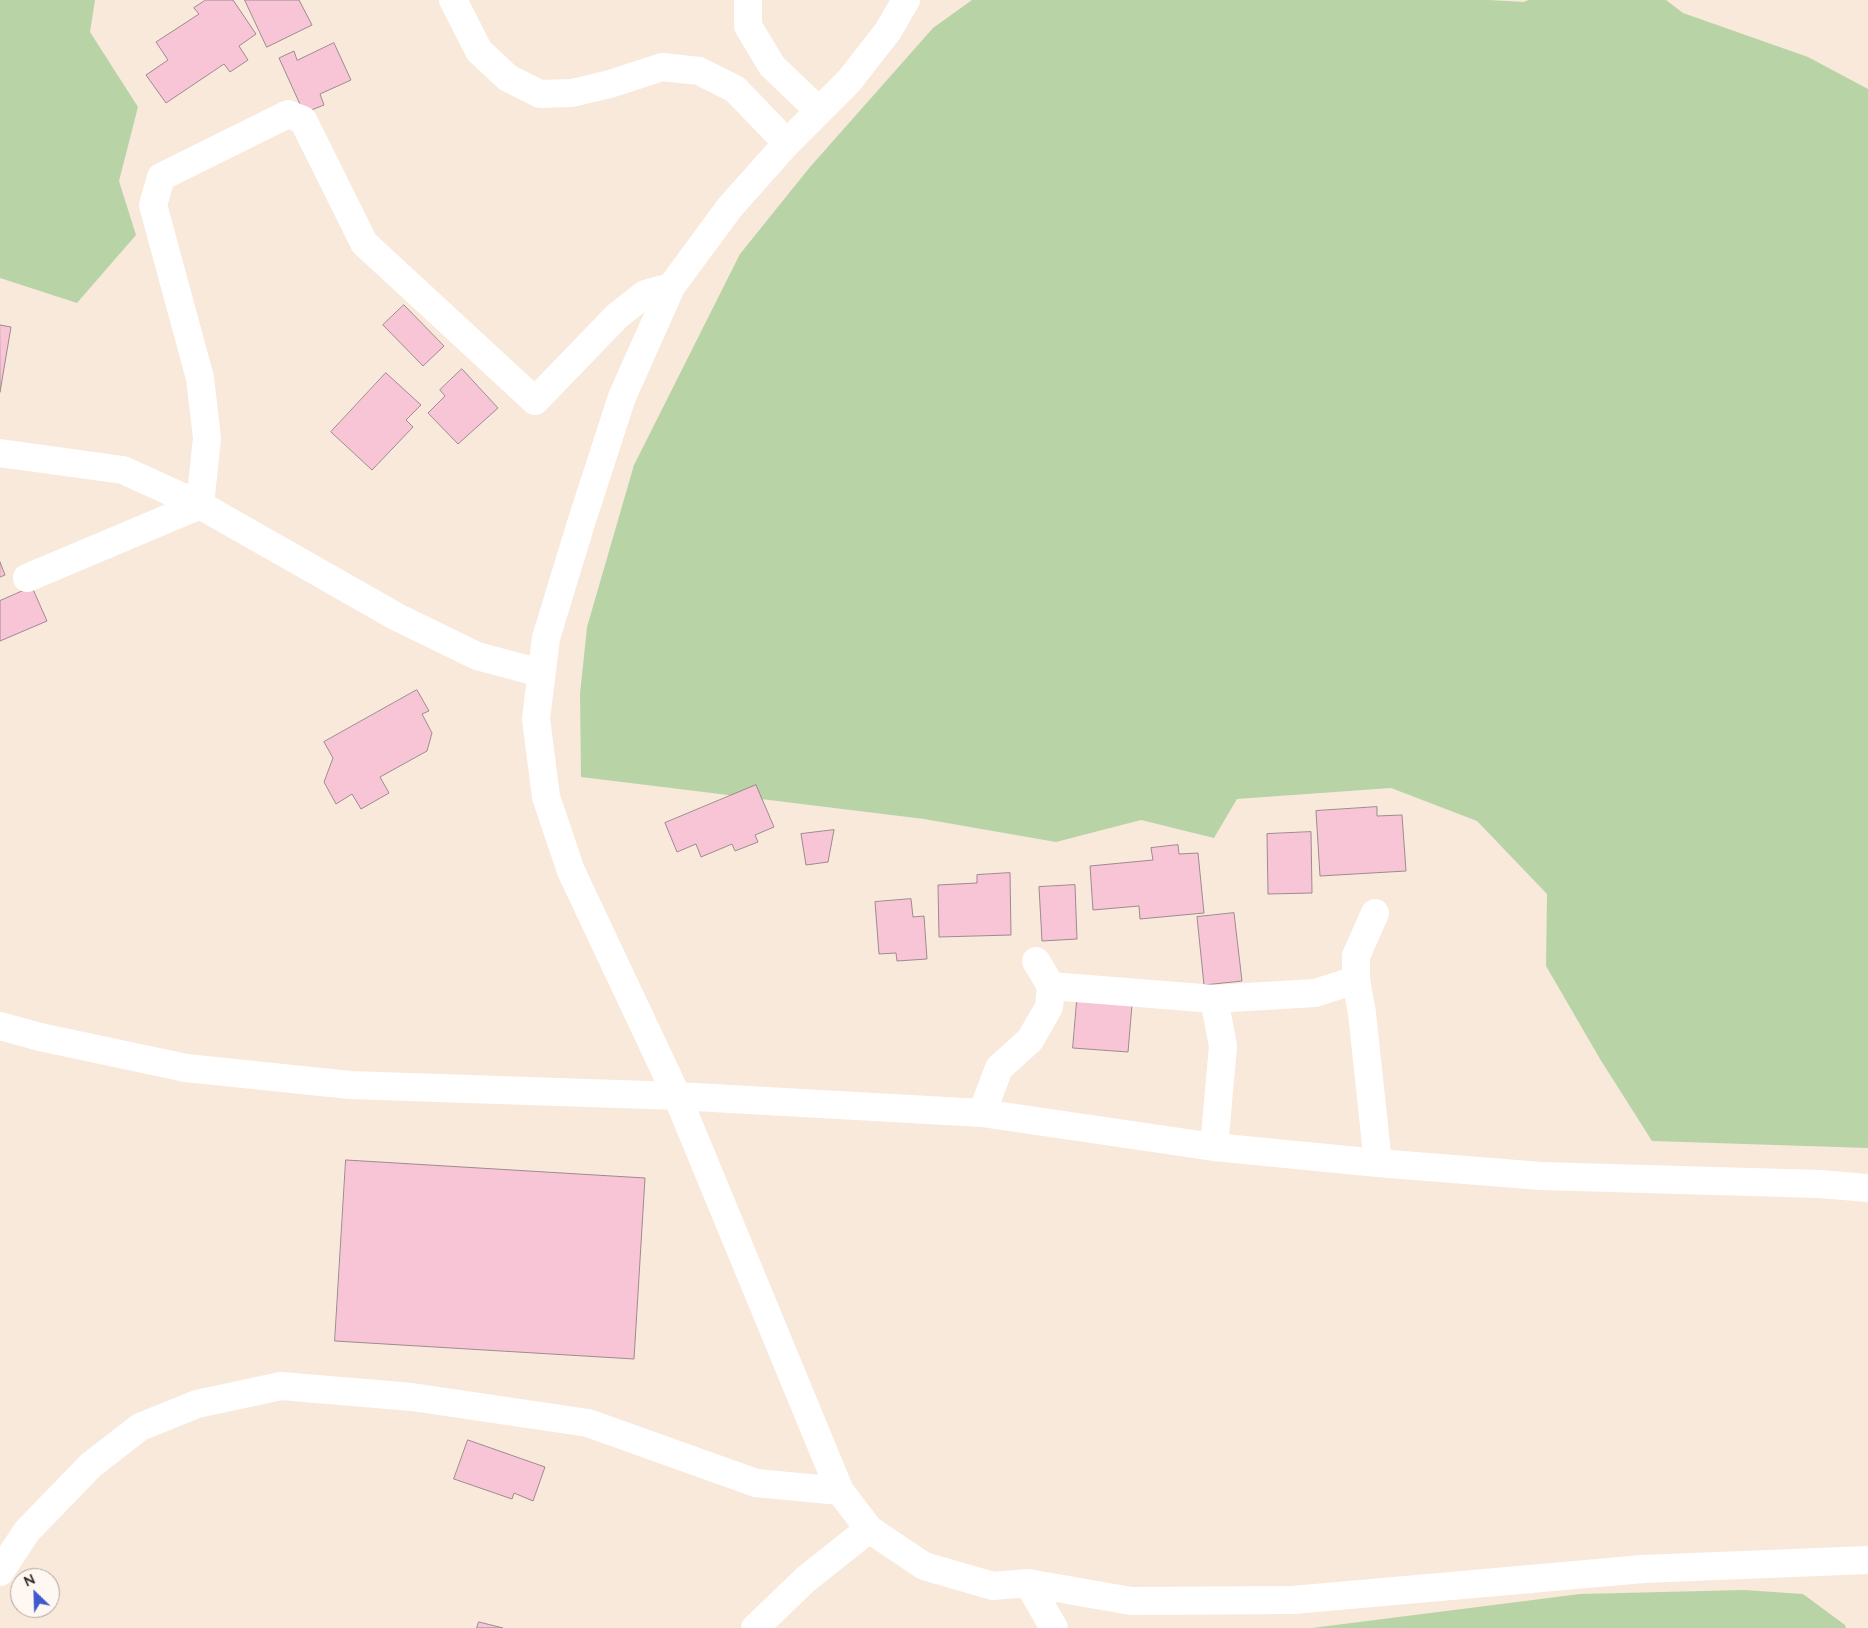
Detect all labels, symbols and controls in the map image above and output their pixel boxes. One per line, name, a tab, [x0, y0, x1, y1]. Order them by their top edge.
north arrow	[10, 1568, 60, 1618]
text: N	[21, 1570, 38, 1591]

